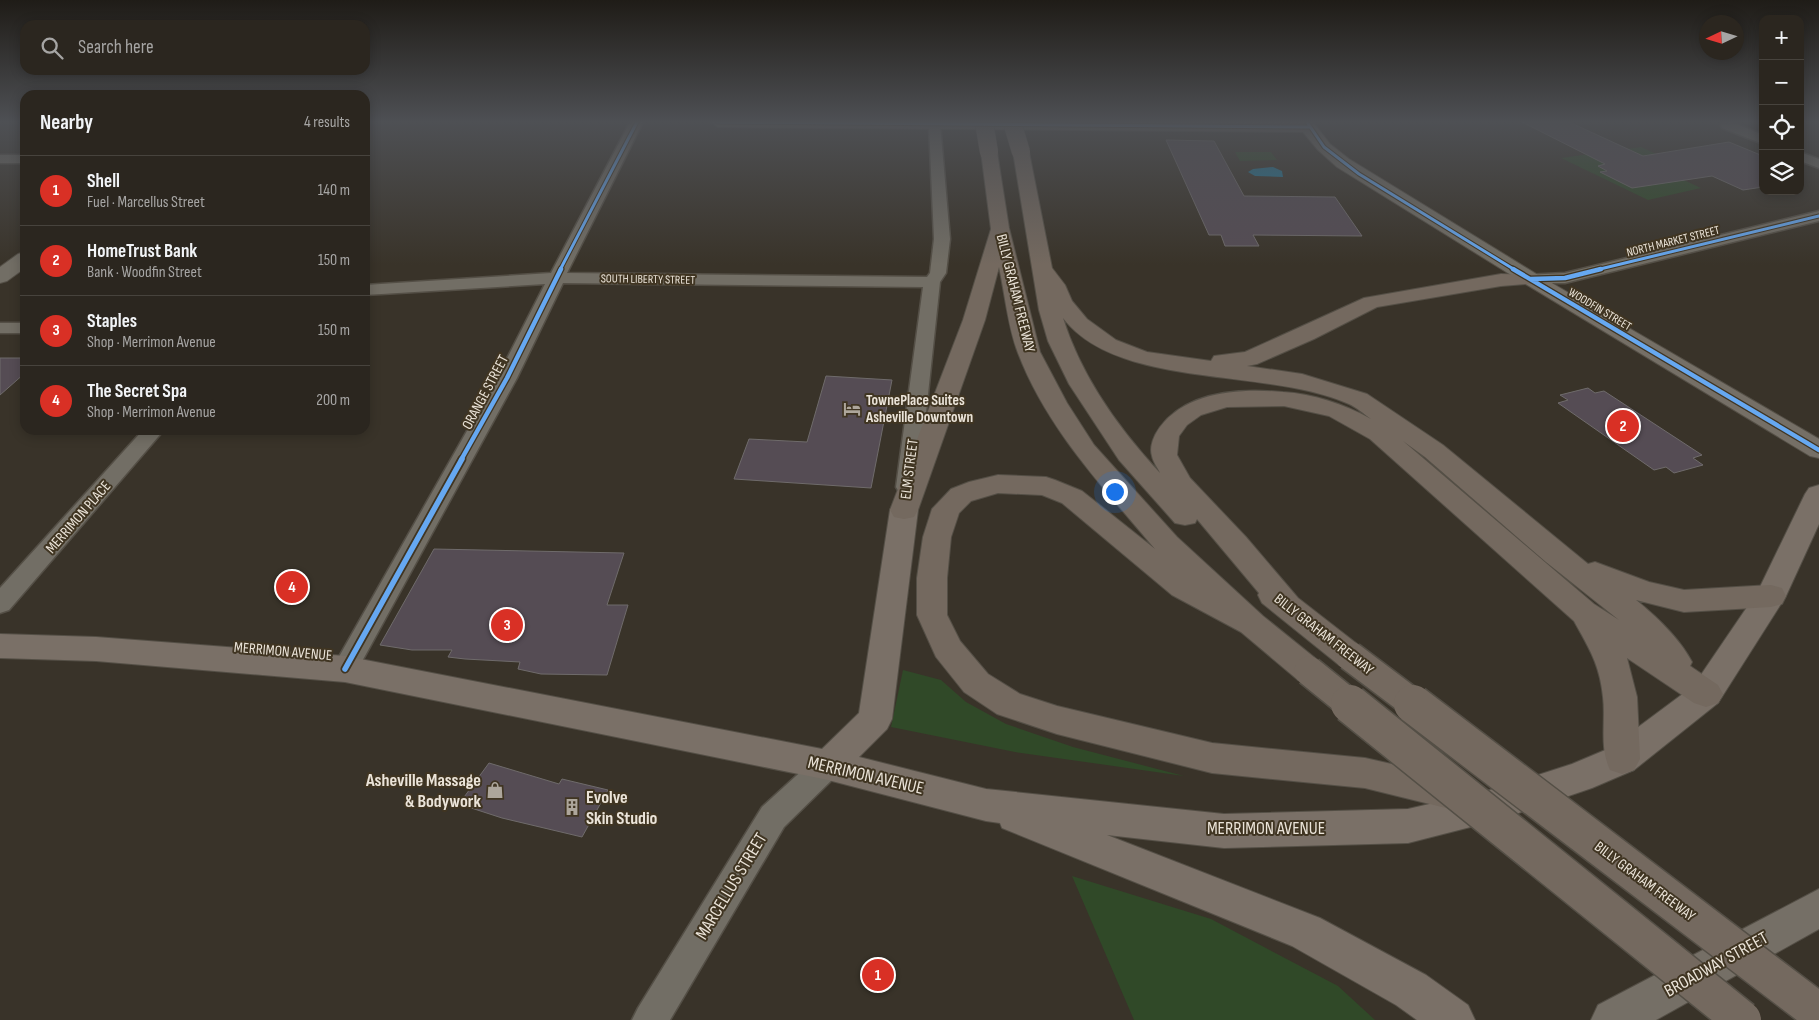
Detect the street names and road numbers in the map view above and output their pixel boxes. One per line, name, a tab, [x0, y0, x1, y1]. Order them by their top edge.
street label: NORTH MARKET STREET	[1625, 223, 1721, 260]
street label: BILLY GRAHAM FREEWAY	[992, 232, 1040, 355]
street label: SOUTH LIBERTY STREET	[601, 271, 695, 288]
street label: WOODFIN STREET	[1565, 285, 1634, 334]
street label: ORANGE STREET	[458, 352, 513, 433]
street label: ELM STREET	[896, 438, 923, 500]
street label: MERRIMON PLACE	[42, 477, 115, 558]
street label: BILLY GRAHAM FREEWAY	[1270, 590, 1378, 680]
street label: MERRIMON AVENUE	[233, 638, 333, 665]
street label: MERRIMON AVENUE	[806, 752, 926, 799]
street label: MERRIMON AVENUE	[1207, 818, 1325, 839]
street label: MARCELLUS STREET	[691, 829, 771, 943]
street label: BILLY GRAHAM FREEWAY	[1591, 837, 1699, 926]
street label: BROADWAY STREET	[1661, 927, 1772, 1002]

